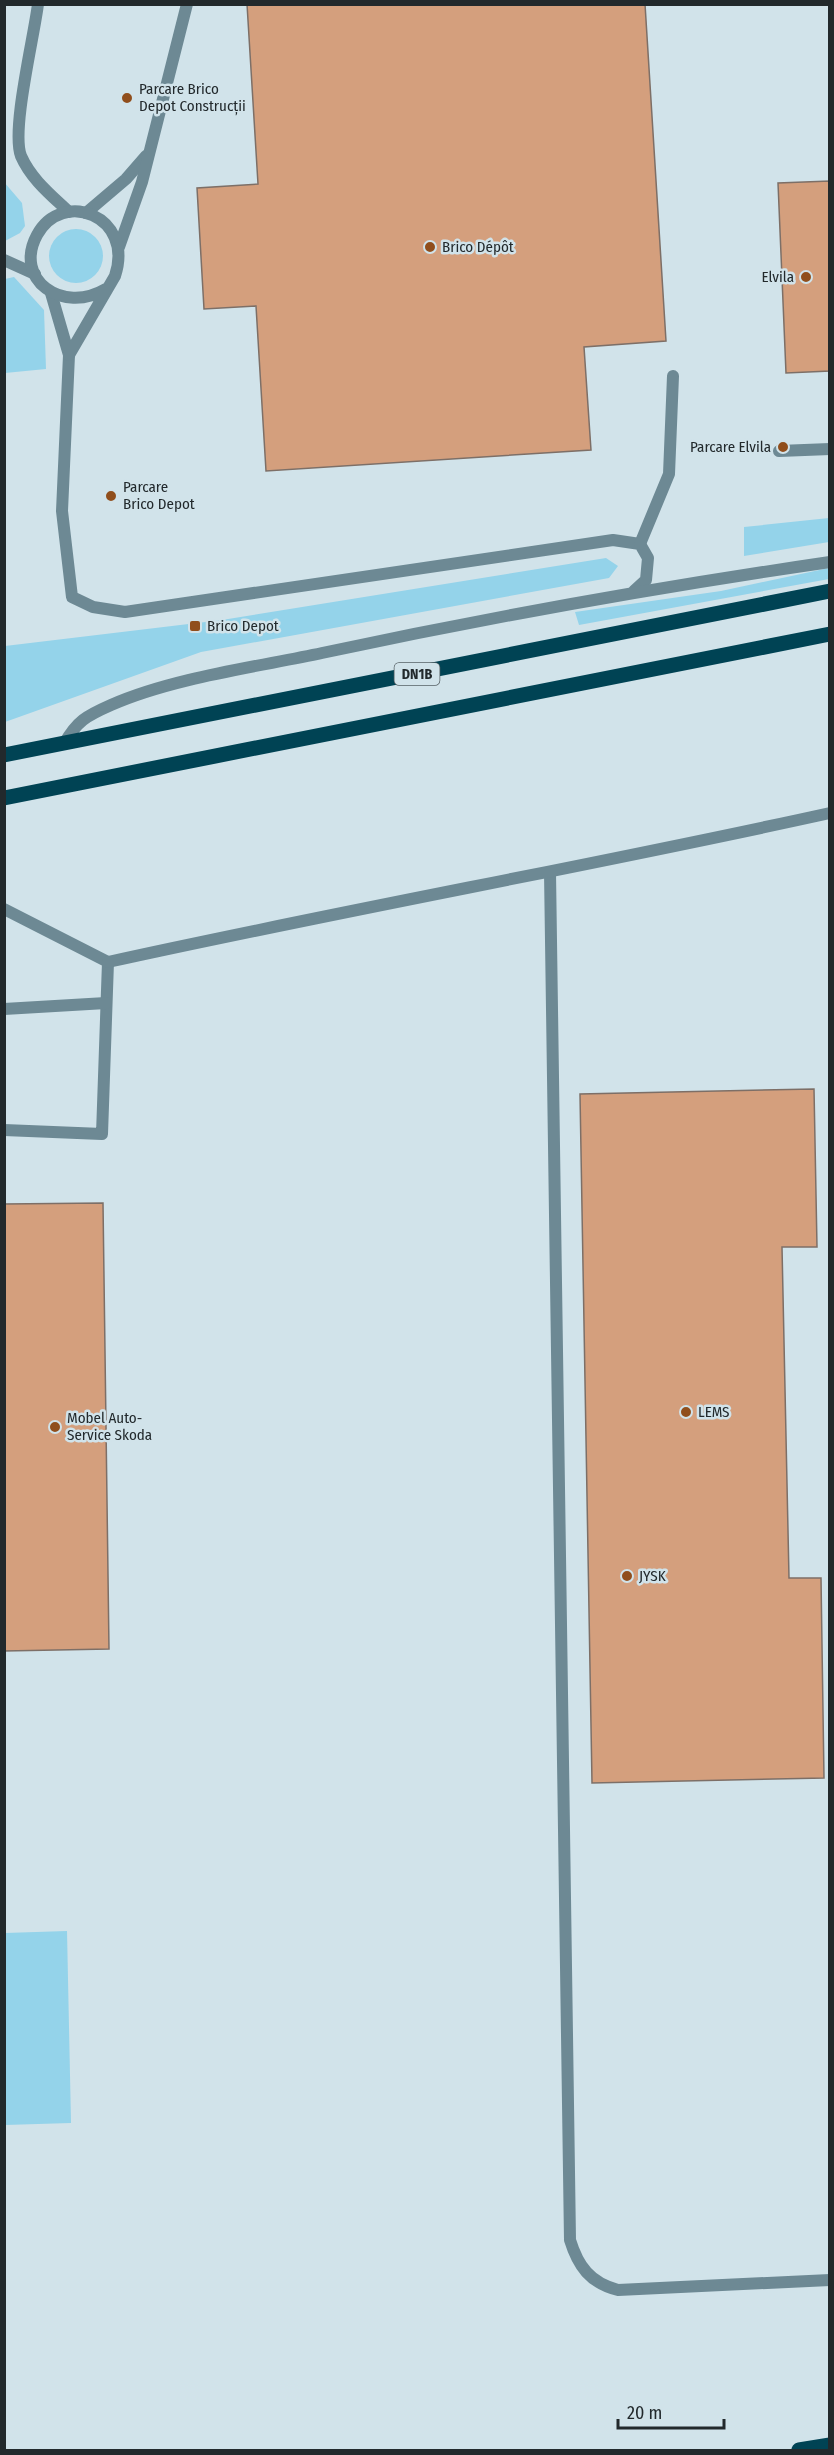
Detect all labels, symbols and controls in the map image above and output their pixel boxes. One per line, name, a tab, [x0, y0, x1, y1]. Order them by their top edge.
place label: Parcare Brico Depot Construcții	[139, 80, 246, 116]
marker: Parcare Brico Depot Construcții	[120, 91, 134, 105]
place label: Brico Dépôt	[442, 238, 514, 256]
marker: Brico Dépôt	[423, 240, 437, 254]
place label: Elvila	[762, 268, 794, 286]
marker: Elvila	[799, 270, 813, 284]
place label: Parcare Elvila	[690, 438, 771, 456]
marker: Parcare Elvila	[776, 440, 790, 454]
place label: Parcare Brico Depot	[123, 478, 195, 513]
marker: Parcare Brico Depot	[104, 489, 118, 503]
place label: Brico Depot	[207, 617, 279, 635]
marker: Brico Depot	[188, 619, 202, 633]
road number: DN1B	[394, 663, 440, 685]
place label: LEMS	[698, 1403, 730, 1421]
marker: LEMS	[679, 1405, 693, 1419]
place label: Mobel Auto- Service Skoda	[67, 1409, 152, 1444]
marker: Mobel Auto- Service Skoda	[48, 1420, 62, 1434]
place label: JYSK	[639, 1567, 666, 1585]
marker: JYSK	[620, 1569, 634, 1583]
scale bar	[618, 2392, 724, 2430]
text: 20 m	[627, 2402, 662, 2424]

